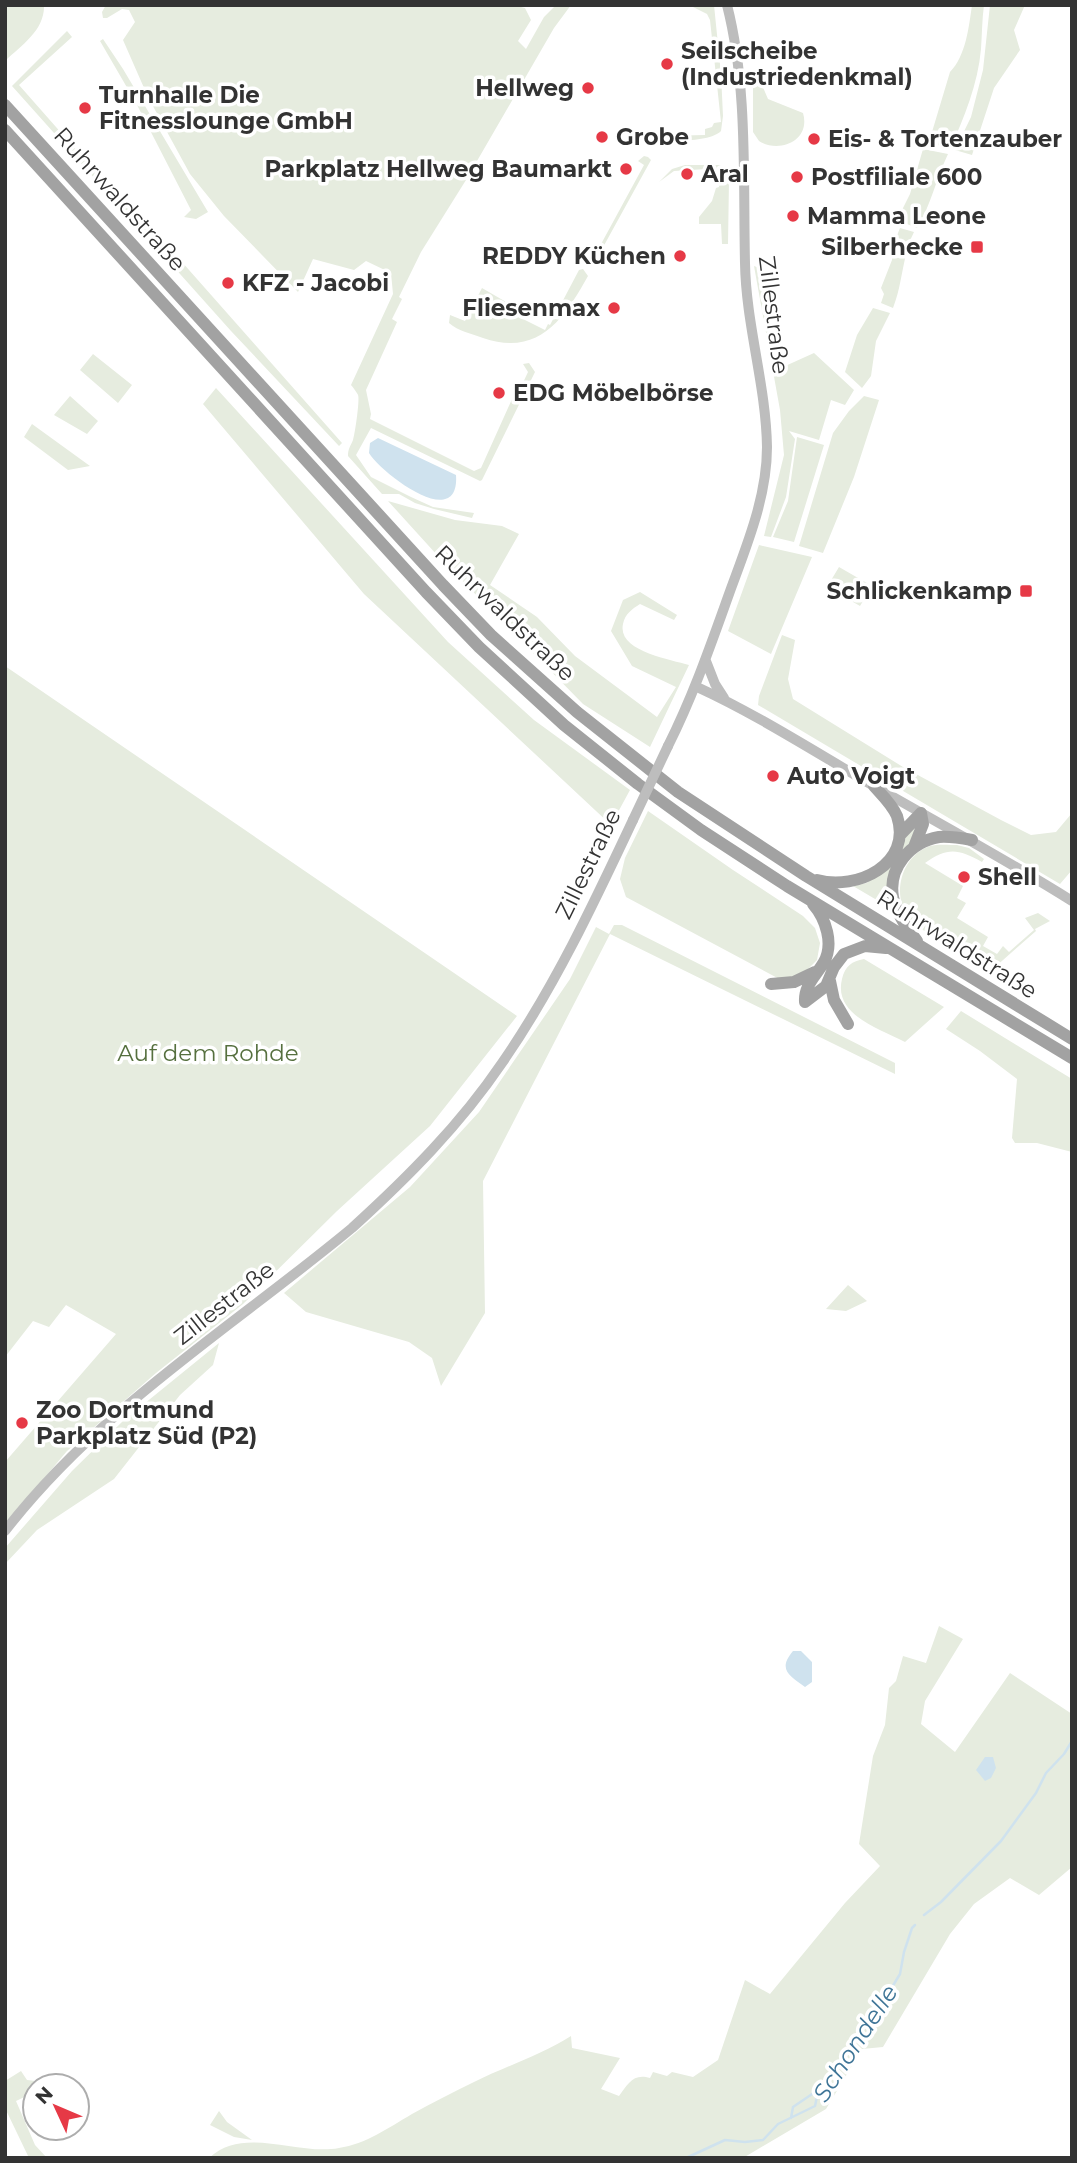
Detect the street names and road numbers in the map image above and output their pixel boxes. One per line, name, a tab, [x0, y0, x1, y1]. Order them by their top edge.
street label: Ruhrwaldstraße	[48, 121, 192, 277]
street label: Zillestraße	[753, 254, 795, 376]
street label: Ruhrwaldstraße	[429, 539, 581, 687]
street label: Zillestraße	[549, 804, 627, 924]
street label: Ruhrwaldstraße	[872, 883, 1042, 1005]
street label: Zillestraße	[168, 1255, 280, 1351]

